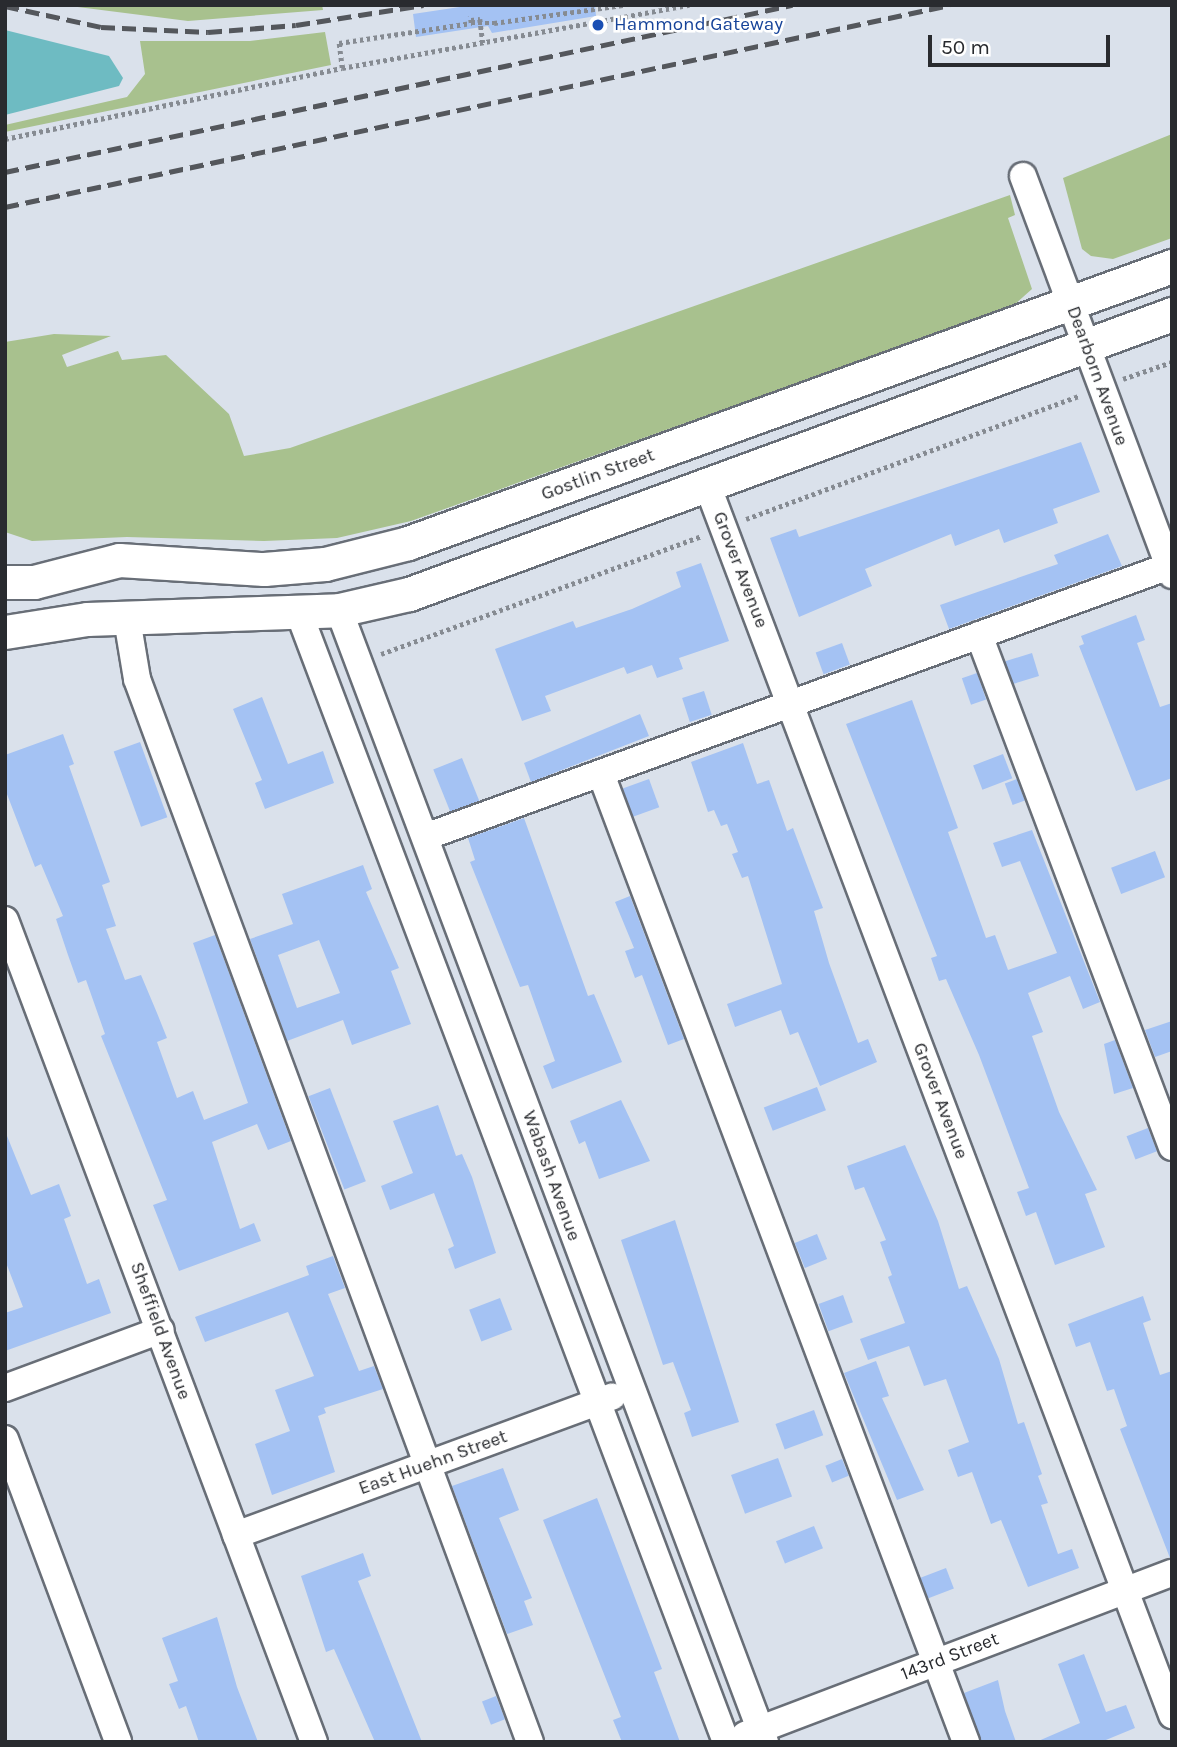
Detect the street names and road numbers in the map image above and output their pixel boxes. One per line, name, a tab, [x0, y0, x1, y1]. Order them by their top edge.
street label: Dearborn Avenue	[1061, 303, 1133, 449]
street label: Gostlin Street	[538, 444, 658, 506]
street label: Grover Avenue	[707, 509, 773, 631]
street label: Grover Avenue	[907, 1040, 973, 1162]
street label: Wabash Avenue	[517, 1108, 585, 1244]
street label: Sheffield Avenue	[125, 1259, 195, 1403]
street label: East Huehn Street	[356, 1426, 510, 1500]
street label: 143rd Street	[898, 1628, 1002, 1686]

